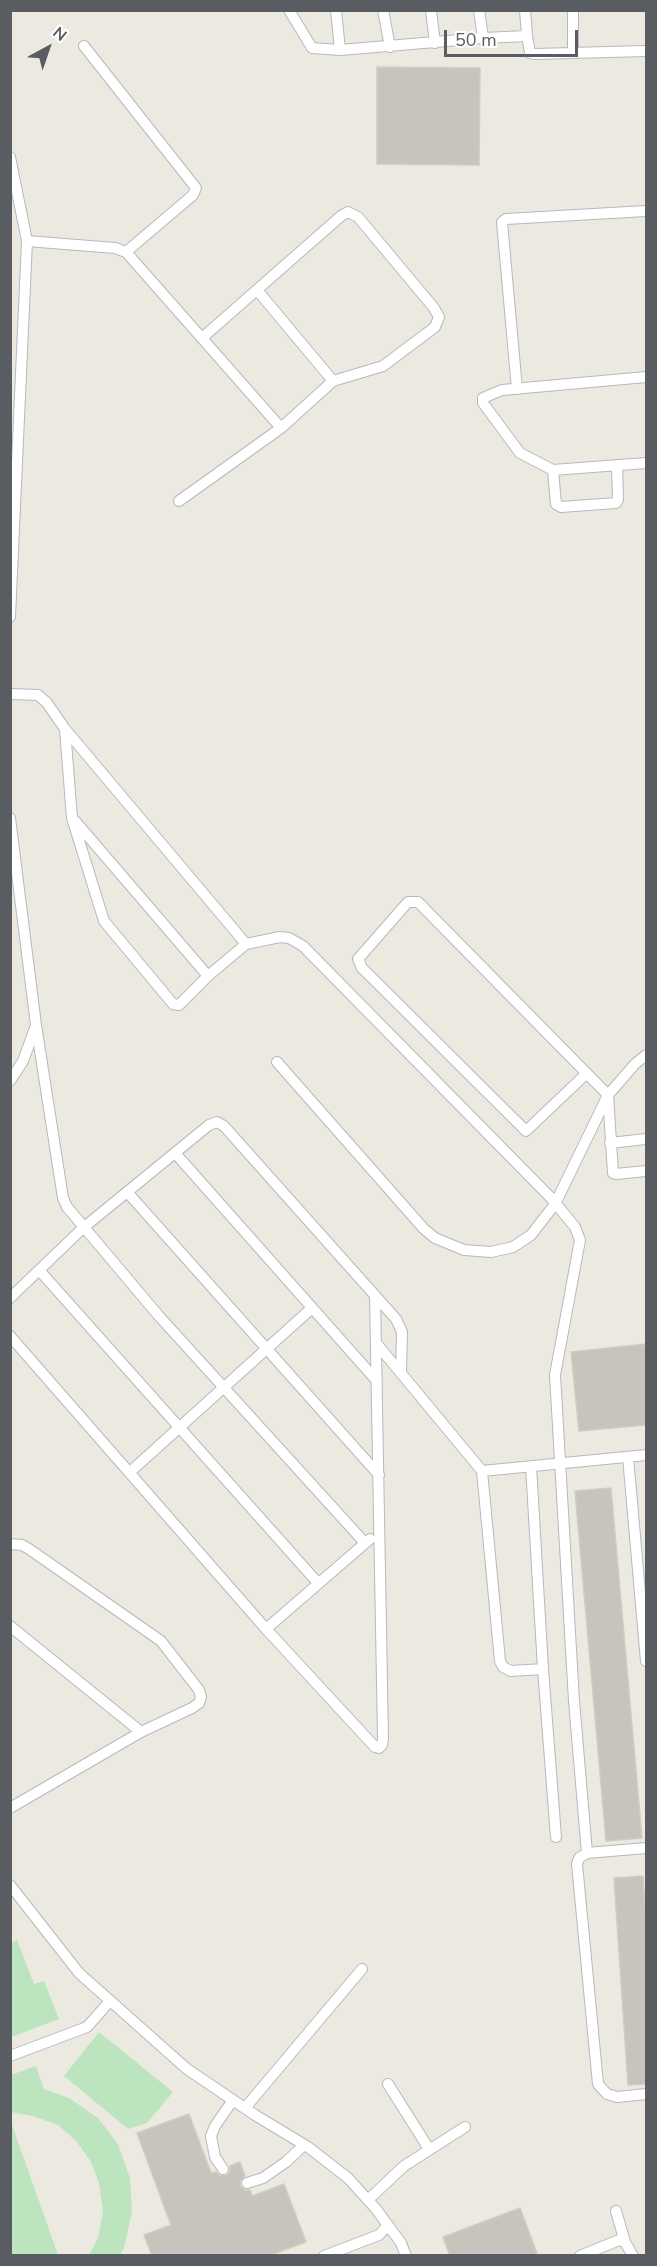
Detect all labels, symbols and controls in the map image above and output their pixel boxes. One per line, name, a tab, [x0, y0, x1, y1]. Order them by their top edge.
north arrow	[18, 18, 78, 78]
scale bar	[447, 18, 580, 56]
text: N	[48, 22, 71, 46]
text: 50 m	[455, 28, 497, 52]

